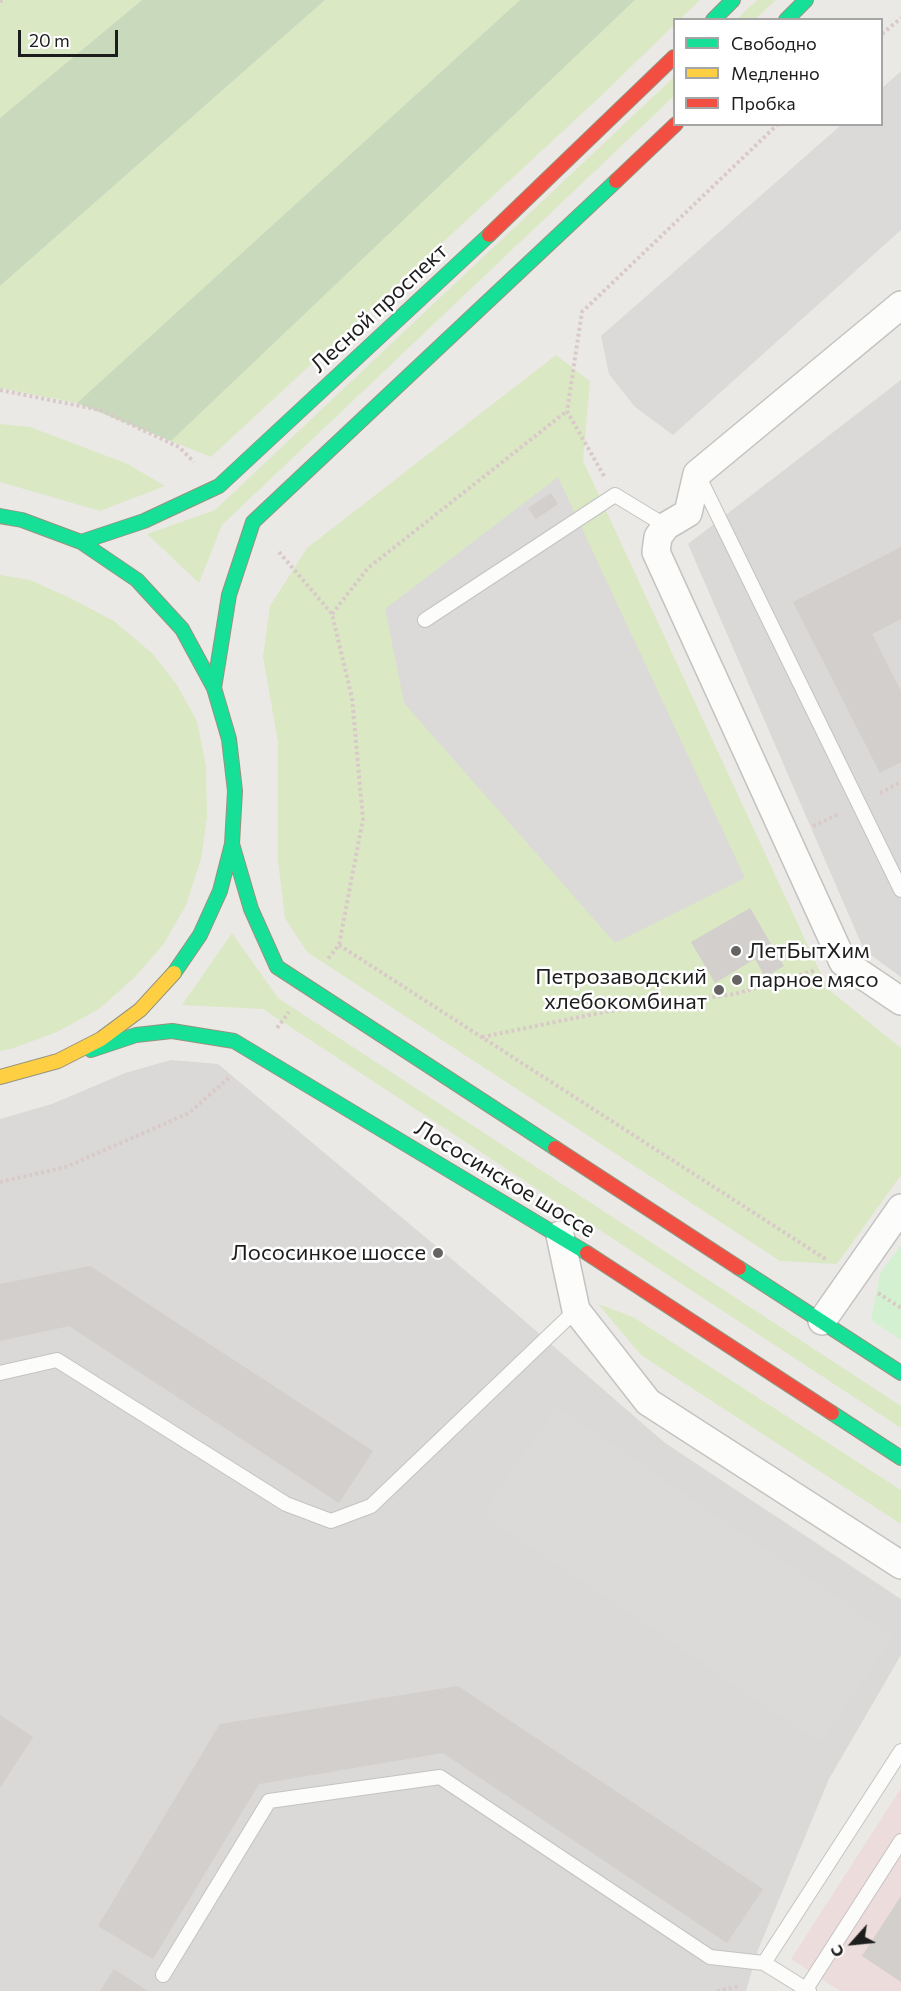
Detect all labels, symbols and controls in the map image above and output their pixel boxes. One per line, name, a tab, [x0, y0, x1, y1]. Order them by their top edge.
scale bar	[21, 18, 122, 56]
legend	[673, 18, 883, 126]
text: 20 m	[29, 29, 70, 51]
text: Свободно	[731, 32, 817, 54]
text: Медленно	[731, 62, 820, 84]
text: Пробка	[731, 92, 796, 114]
street label: Лесной проспект	[305, 238, 453, 378]
place label: ЛетБытХим	[748, 938, 870, 964]
marker: ЛетБытХим	[729, 944, 743, 958]
place label: Петрозаводский хлебокомбинат	[535, 964, 707, 1016]
place label: парное мясо	[749, 967, 879, 993]
marker: парное мясо	[730, 973, 744, 987]
marker: Петрозаводский хлебокомбинат	[712, 983, 726, 997]
street label: Лососинское шоссе	[410, 1115, 600, 1243]
place label: Лососинкое шоссе	[231, 1240, 426, 1266]
marker: Лососинкое шоссе	[431, 1246, 445, 1260]
north arrow	[823, 1913, 883, 1973]
text: С	[826, 1942, 847, 1961]

